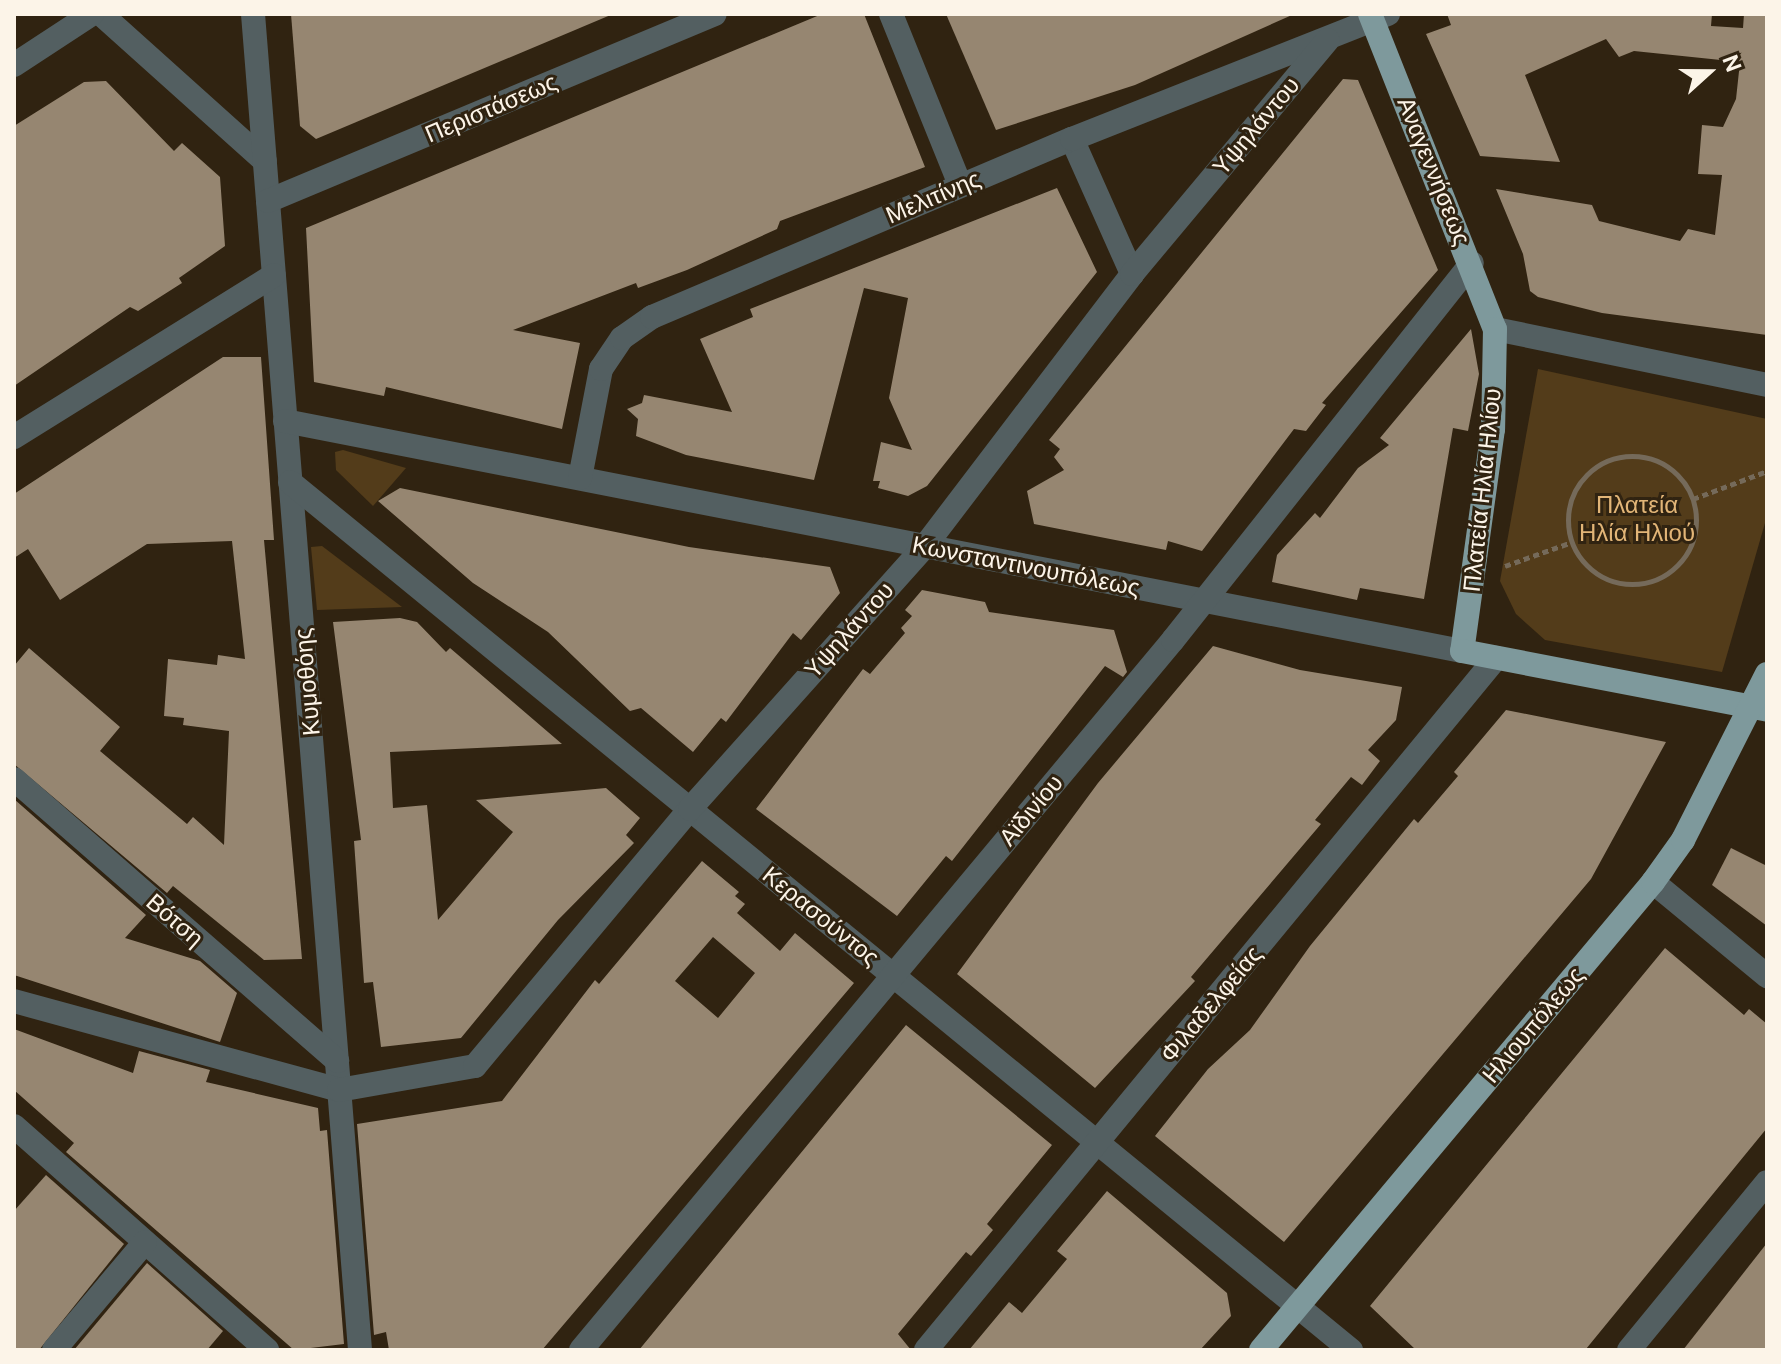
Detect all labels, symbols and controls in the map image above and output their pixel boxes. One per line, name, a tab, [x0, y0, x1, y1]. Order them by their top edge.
north arrow	[1669, 32, 1749, 112]
text: N	[1715, 51, 1748, 76]
street label: Περιστάσεως	[421, 67, 561, 149]
street label: Υψηλάντου	[1207, 71, 1305, 181]
street label: Αναγεννήσεως	[1391, 93, 1477, 249]
street label: Μελιτίνης	[881, 164, 985, 230]
street label: Πλατεία Ηλία Ηλίου	[1457, 387, 1507, 593]
park label: Πλατεία Ηλία Ηλιού	[1579, 491, 1695, 547]
street label: Κωνσταντινουπόλεως	[910, 530, 1142, 602]
street label: Υψηλάντου	[798, 576, 900, 684]
street label: Κυμοθόης	[288, 627, 326, 737]
street label: Αϊδινίου	[993, 769, 1069, 851]
street label: Κερασούντος	[757, 860, 885, 972]
street label: Βότση	[141, 887, 209, 953]
street label: Φιλαδελφείας	[1154, 940, 1268, 1068]
street label: Ηλιουπόλεως	[1476, 961, 1590, 1089]

